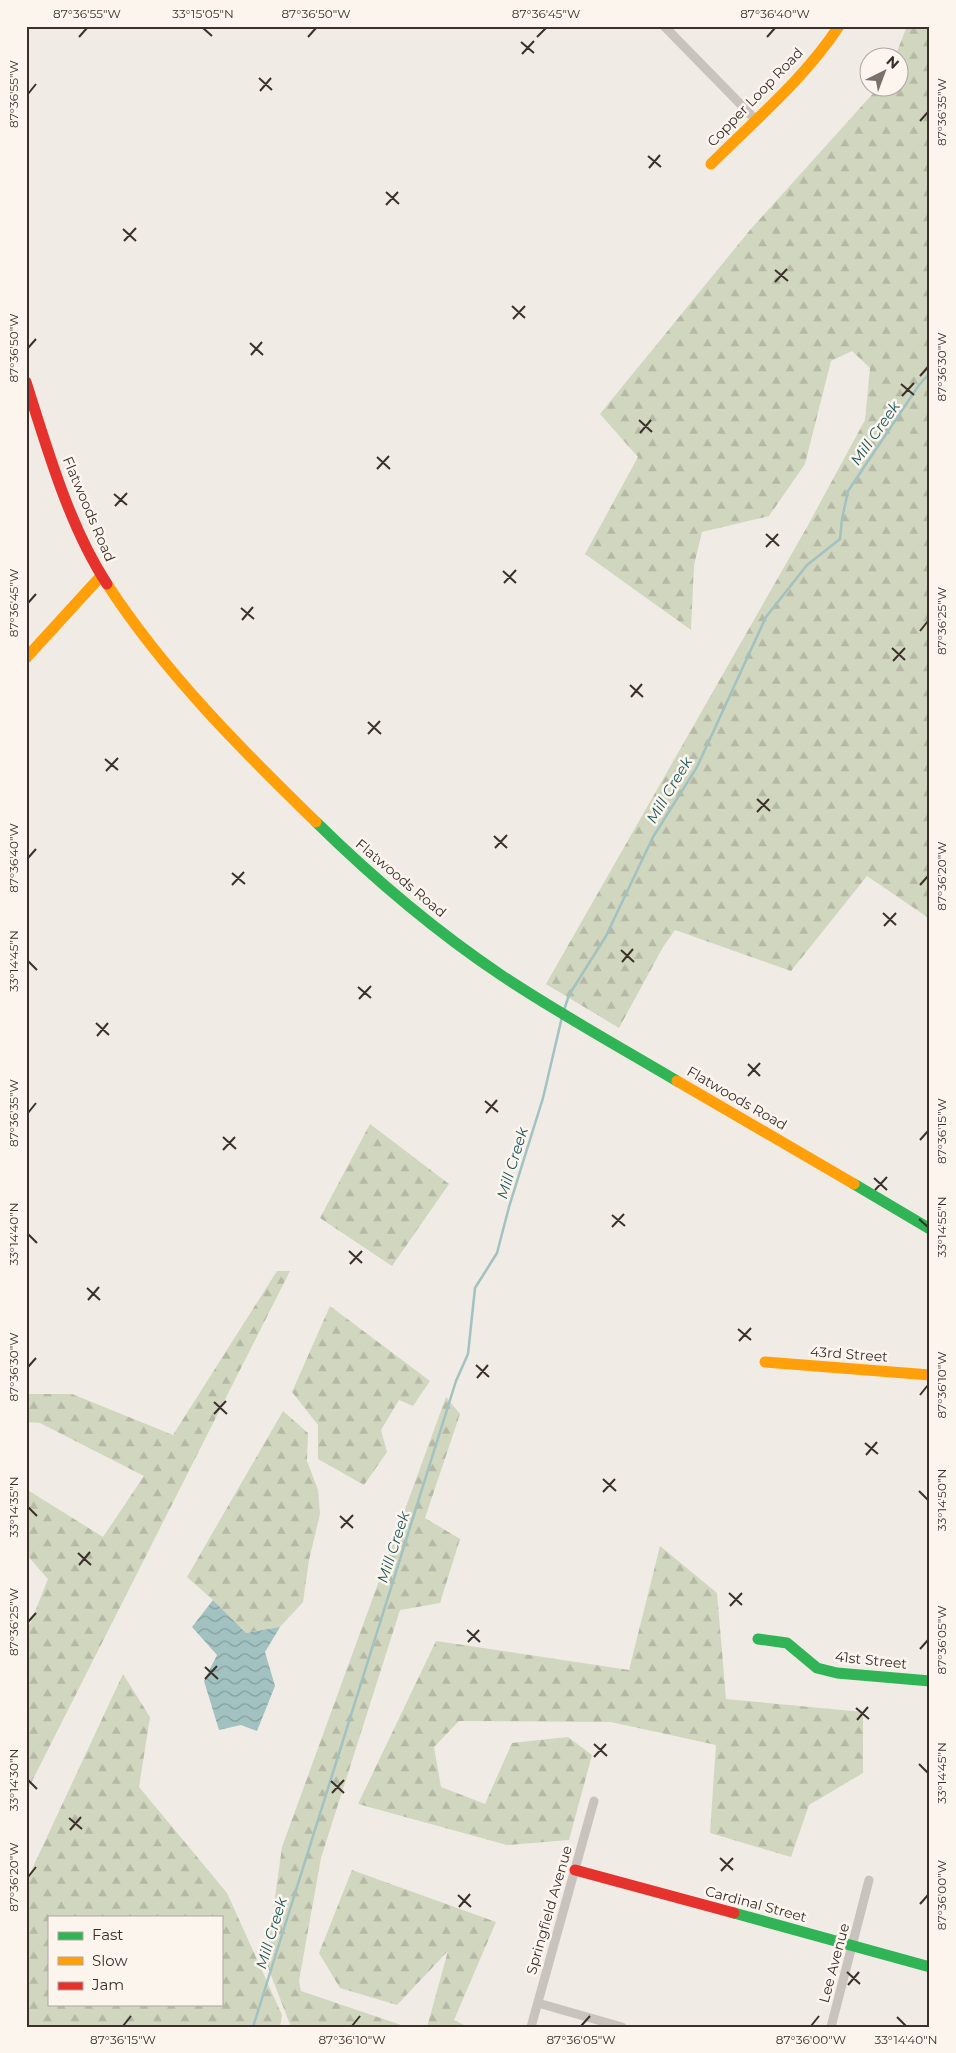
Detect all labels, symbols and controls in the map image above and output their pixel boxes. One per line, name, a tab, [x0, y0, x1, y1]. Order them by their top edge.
text: 87°36'55"W	[53, 6, 121, 21]
text: 33°15'05"N	[172, 6, 234, 21]
text: 87°36'50"W	[281, 6, 351, 21]
text: 87°36'45"W	[512, 6, 580, 21]
text: 87°36'40"W	[740, 6, 810, 21]
street label: Copper Loop Road	[703, 44, 807, 150]
north arrow	[858, 48, 908, 98]
text: N	[882, 52, 903, 73]
text: 87°36'55"W	[6, 60, 21, 128]
text: 87°36'35"W	[934, 78, 949, 146]
text: 87°36'50"W	[6, 313, 21, 383]
text: 87°36'30"W	[934, 332, 949, 402]
water label: Mill Creek	[846, 396, 905, 469]
street label: Flatwoods Road	[59, 454, 119, 564]
text: 87°36'45"W	[6, 569, 21, 637]
text: 87°36'25"W	[934, 587, 949, 655]
water label: Mill Creek	[642, 752, 697, 827]
text: 87°36'40"W	[6, 823, 21, 893]
street label: Flatwoods Road	[352, 835, 450, 921]
text: 87°36'20"W	[934, 841, 949, 911]
text: 33°14'45"N	[6, 930, 21, 992]
street label: Flatwoods Road	[684, 1062, 790, 1134]
text: 87°36'35"W	[6, 1079, 21, 1147]
text: 87°36'15"W	[934, 1098, 949, 1164]
water label: Mill Creek	[492, 1124, 532, 1201]
text: 33°14'55"N	[934, 1196, 949, 1258]
text: 33°14'40"N	[6, 1203, 21, 1265]
text: 87°36'30"W	[6, 1332, 21, 1402]
street label: 43rd Street	[810, 1342, 889, 1366]
text: 87°36'10"W	[934, 1351, 949, 1419]
text: 33°14'50"N	[934, 1469, 949, 1531]
text: 33°14'35"N	[6, 1476, 21, 1538]
water label: Mill Creek	[373, 1508, 414, 1585]
text: 87°36'25"W	[6, 1588, 21, 1656]
text: 87°36'05"W	[934, 1605, 949, 1675]
street label: 41st Street	[834, 1647, 908, 1673]
text: 33°14'45"N	[934, 1742, 949, 1804]
text: 33°14'30"N	[6, 1749, 21, 1811]
text: 87°36'20"W	[6, 1842, 21, 1912]
street label: Springfield Avenue	[522, 1844, 576, 1976]
text: 87°36'00"W	[934, 1860, 949, 1930]
street label: Cardinal Street	[703, 1882, 809, 1926]
water label: Mill Creek	[251, 1894, 291, 1971]
legend	[48, 1916, 222, 2006]
street label: Lee Avenue	[815, 1921, 853, 2005]
text: Fast	[92, 1925, 123, 1944]
text: Slow	[92, 1951, 128, 1970]
text: Jam	[91, 1975, 124, 1994]
text: 87°36'15"W	[90, 2032, 156, 2047]
text: 87°36'10"W	[318, 2032, 386, 2047]
text: 87°36'05"W	[546, 2032, 616, 2047]
text: 87°36'00"W	[776, 2032, 846, 2047]
text: 33°14'40"N	[875, 2032, 937, 2047]

